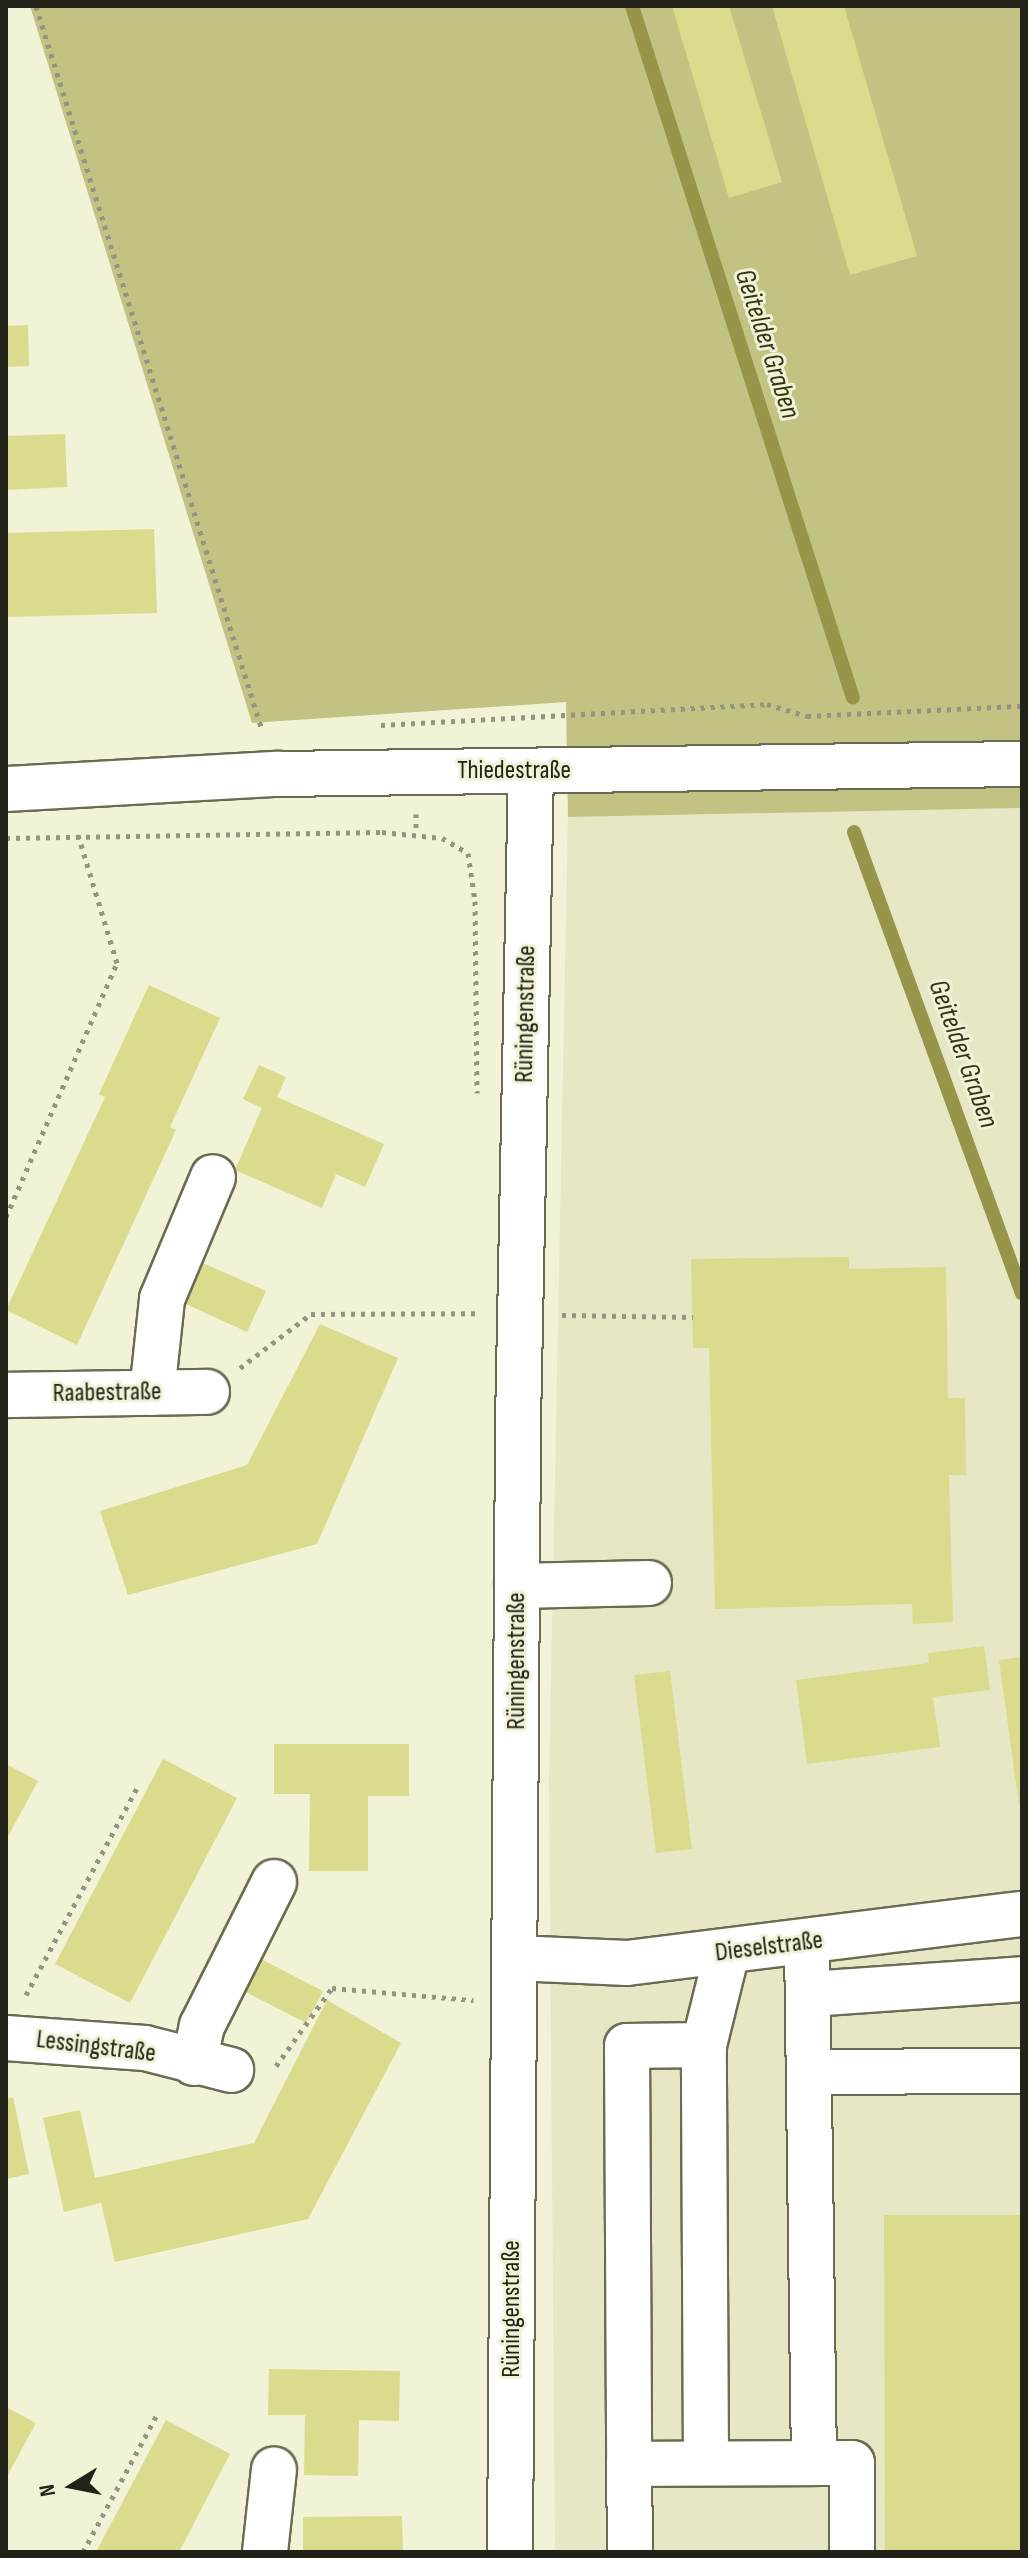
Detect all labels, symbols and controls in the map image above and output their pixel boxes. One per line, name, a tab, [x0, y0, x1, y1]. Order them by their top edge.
water label: Geitelder Graben	[727, 265, 807, 423]
street label: Thiedestraße	[457, 755, 571, 787]
street label: Rüningenstraße	[509, 945, 543, 1083]
water label: Geitelder Graben	[921, 975, 1005, 1133]
street label: Raabestraße	[52, 1376, 162, 1410]
street label: Rüningenstraße	[501, 1592, 533, 1730]
street label: Dieselstraße	[713, 1925, 825, 1969]
street label: Lessingstraße	[34, 2024, 158, 2070]
street label: Rüningenstraße	[496, 2240, 528, 2378]
north arrow	[32, 2446, 112, 2526]
text: N	[34, 2482, 62, 2498]

